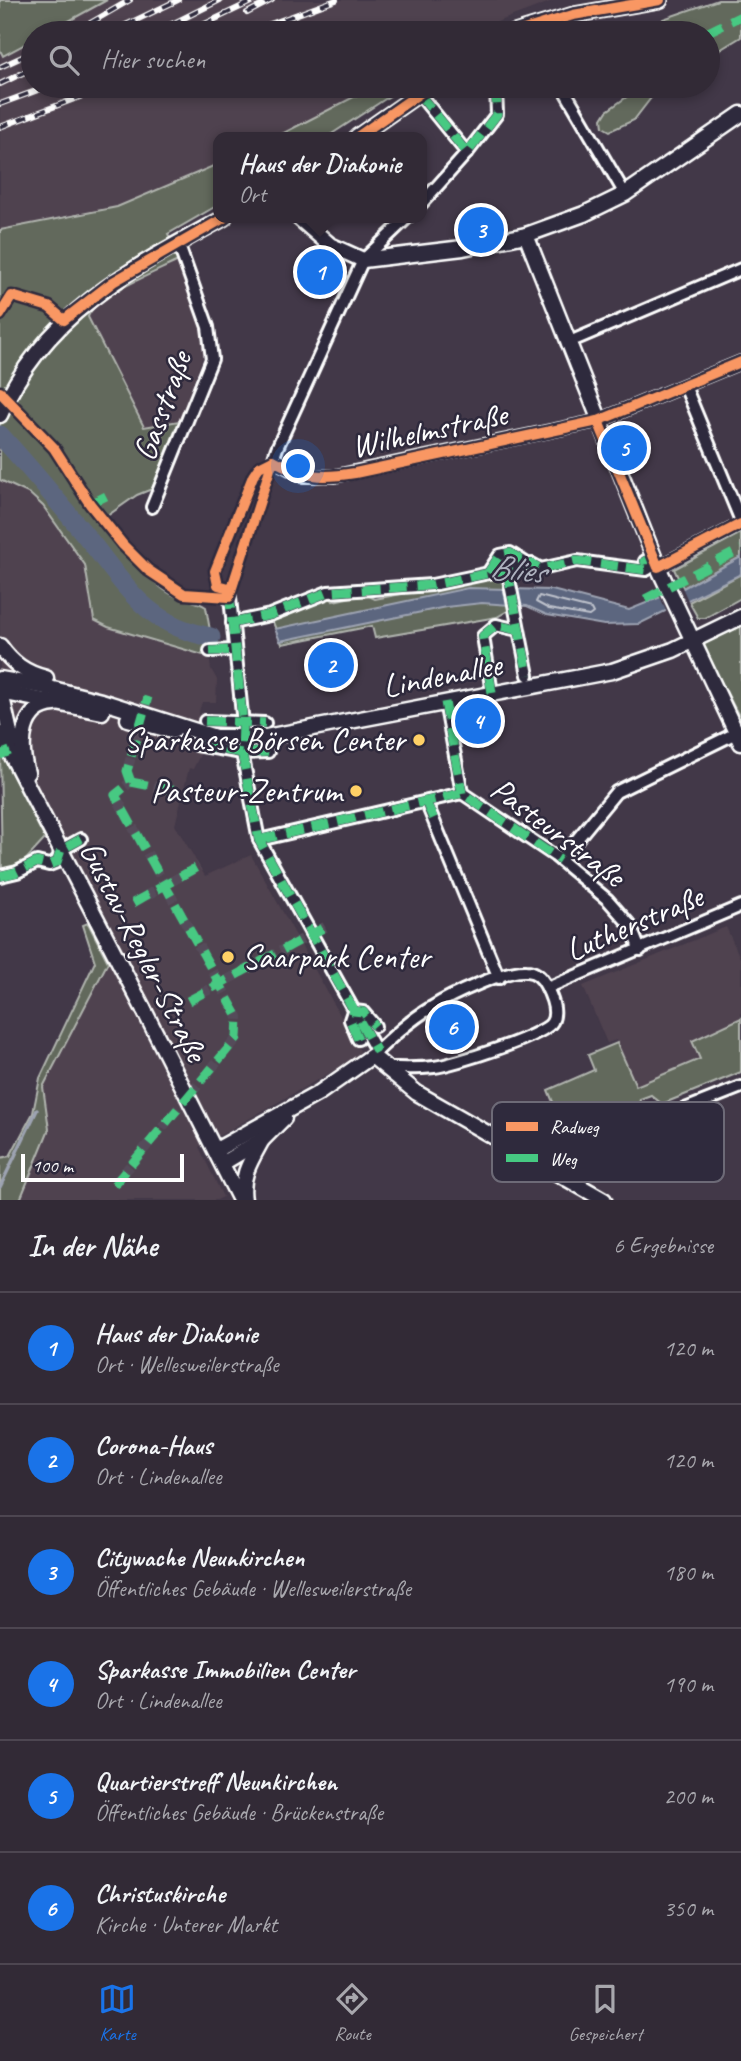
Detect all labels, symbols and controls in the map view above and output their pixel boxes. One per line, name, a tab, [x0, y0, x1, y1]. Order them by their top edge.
search box	[21, 21, 720, 98]
icon: search	[45, 41, 83, 79]
text: Hier suchen	[101, 43, 205, 76]
popup	[213, 132, 427, 223]
text: Haus der Diakonie	[239, 147, 401, 180]
text: Ort	[239, 180, 266, 209]
pin: 3	[458, 204, 504, 256]
pin: 1	[297, 246, 343, 298]
street label: Gasstraße	[123, 344, 202, 466]
street label: Wilhelmstraße	[347, 393, 513, 467]
pin: 5	[601, 422, 647, 474]
your location	[281, 449, 315, 483]
water label: Blies	[488, 544, 552, 595]
pin: 2	[308, 639, 354, 691]
street label: Lindenallee	[379, 642, 507, 707]
pin: 4	[455, 695, 501, 747]
place label: Sparkasse Börsen Center	[124, 719, 408, 761]
marker: Sparkasse Börsen Center	[411, 732, 427, 748]
street label: Pasteurstraße	[482, 768, 635, 898]
place label: Pasteur-Zentrum	[151, 770, 345, 812]
marker: Pasteur-Zentrum	[348, 783, 364, 799]
street label: Gustav-Regler-Straße	[70, 834, 219, 1070]
street label: Lutherstraße	[559, 874, 711, 971]
place label: Saarpark Center	[242, 936, 433, 978]
marker: Saarpark Center	[220, 949, 236, 965]
pin: 6	[429, 1001, 475, 1053]
legend	[492, 1102, 724, 1182]
text: Radweg	[550, 1115, 600, 1139]
text: Weg	[550, 1147, 578, 1171]
scale bar	[21, 1151, 184, 1183]
text: 100 m	[32, 1154, 73, 1178]
text: In der Nähe	[28, 1227, 157, 1265]
text: 6 Ergebnisse	[613, 1231, 713, 1260]
text: Haus der Diakonie	[95, 1317, 258, 1350]
text: 1	[46, 1334, 56, 1363]
text: 120 m	[664, 1334, 713, 1363]
text: Ort · Wellesweilerstraße	[95, 1350, 278, 1379]
text: Corona-Haus	[95, 1429, 212, 1462]
text: 2	[46, 1446, 56, 1475]
text: 120 m	[664, 1446, 713, 1475]
text: Ort · Lindenallee	[95, 1462, 221, 1491]
text: Citywache Neunkirchen	[95, 1541, 304, 1574]
text: 3	[46, 1558, 56, 1587]
text: 180 m	[664, 1558, 713, 1587]
text: Öffentliches Gebäude · Wellesweilerstraße	[95, 1574, 411, 1603]
text: Sparkasse Immobilien Center	[95, 1653, 355, 1686]
text: 4	[46, 1670, 56, 1699]
text: 190 m	[664, 1670, 713, 1699]
text: Ort · Lindenallee	[95, 1686, 221, 1715]
text: Quartierstreff Neunkirchen	[95, 1765, 337, 1798]
text: 5	[46, 1782, 56, 1811]
text: 200 m	[664, 1782, 713, 1811]
text: Öffentliches Gebäude · Brückenstraße	[95, 1798, 383, 1827]
text: Christuskirche	[95, 1877, 225, 1910]
text: 6	[46, 1894, 56, 1923]
text: 350 m	[664, 1894, 713, 1923]
text: Kirche · Unterer Markt	[95, 1910, 277, 1939]
tab: Karte	[98, 1980, 136, 2046]
tab: Route	[333, 1980, 371, 2046]
tab: Gespeichert	[568, 1980, 642, 2046]

